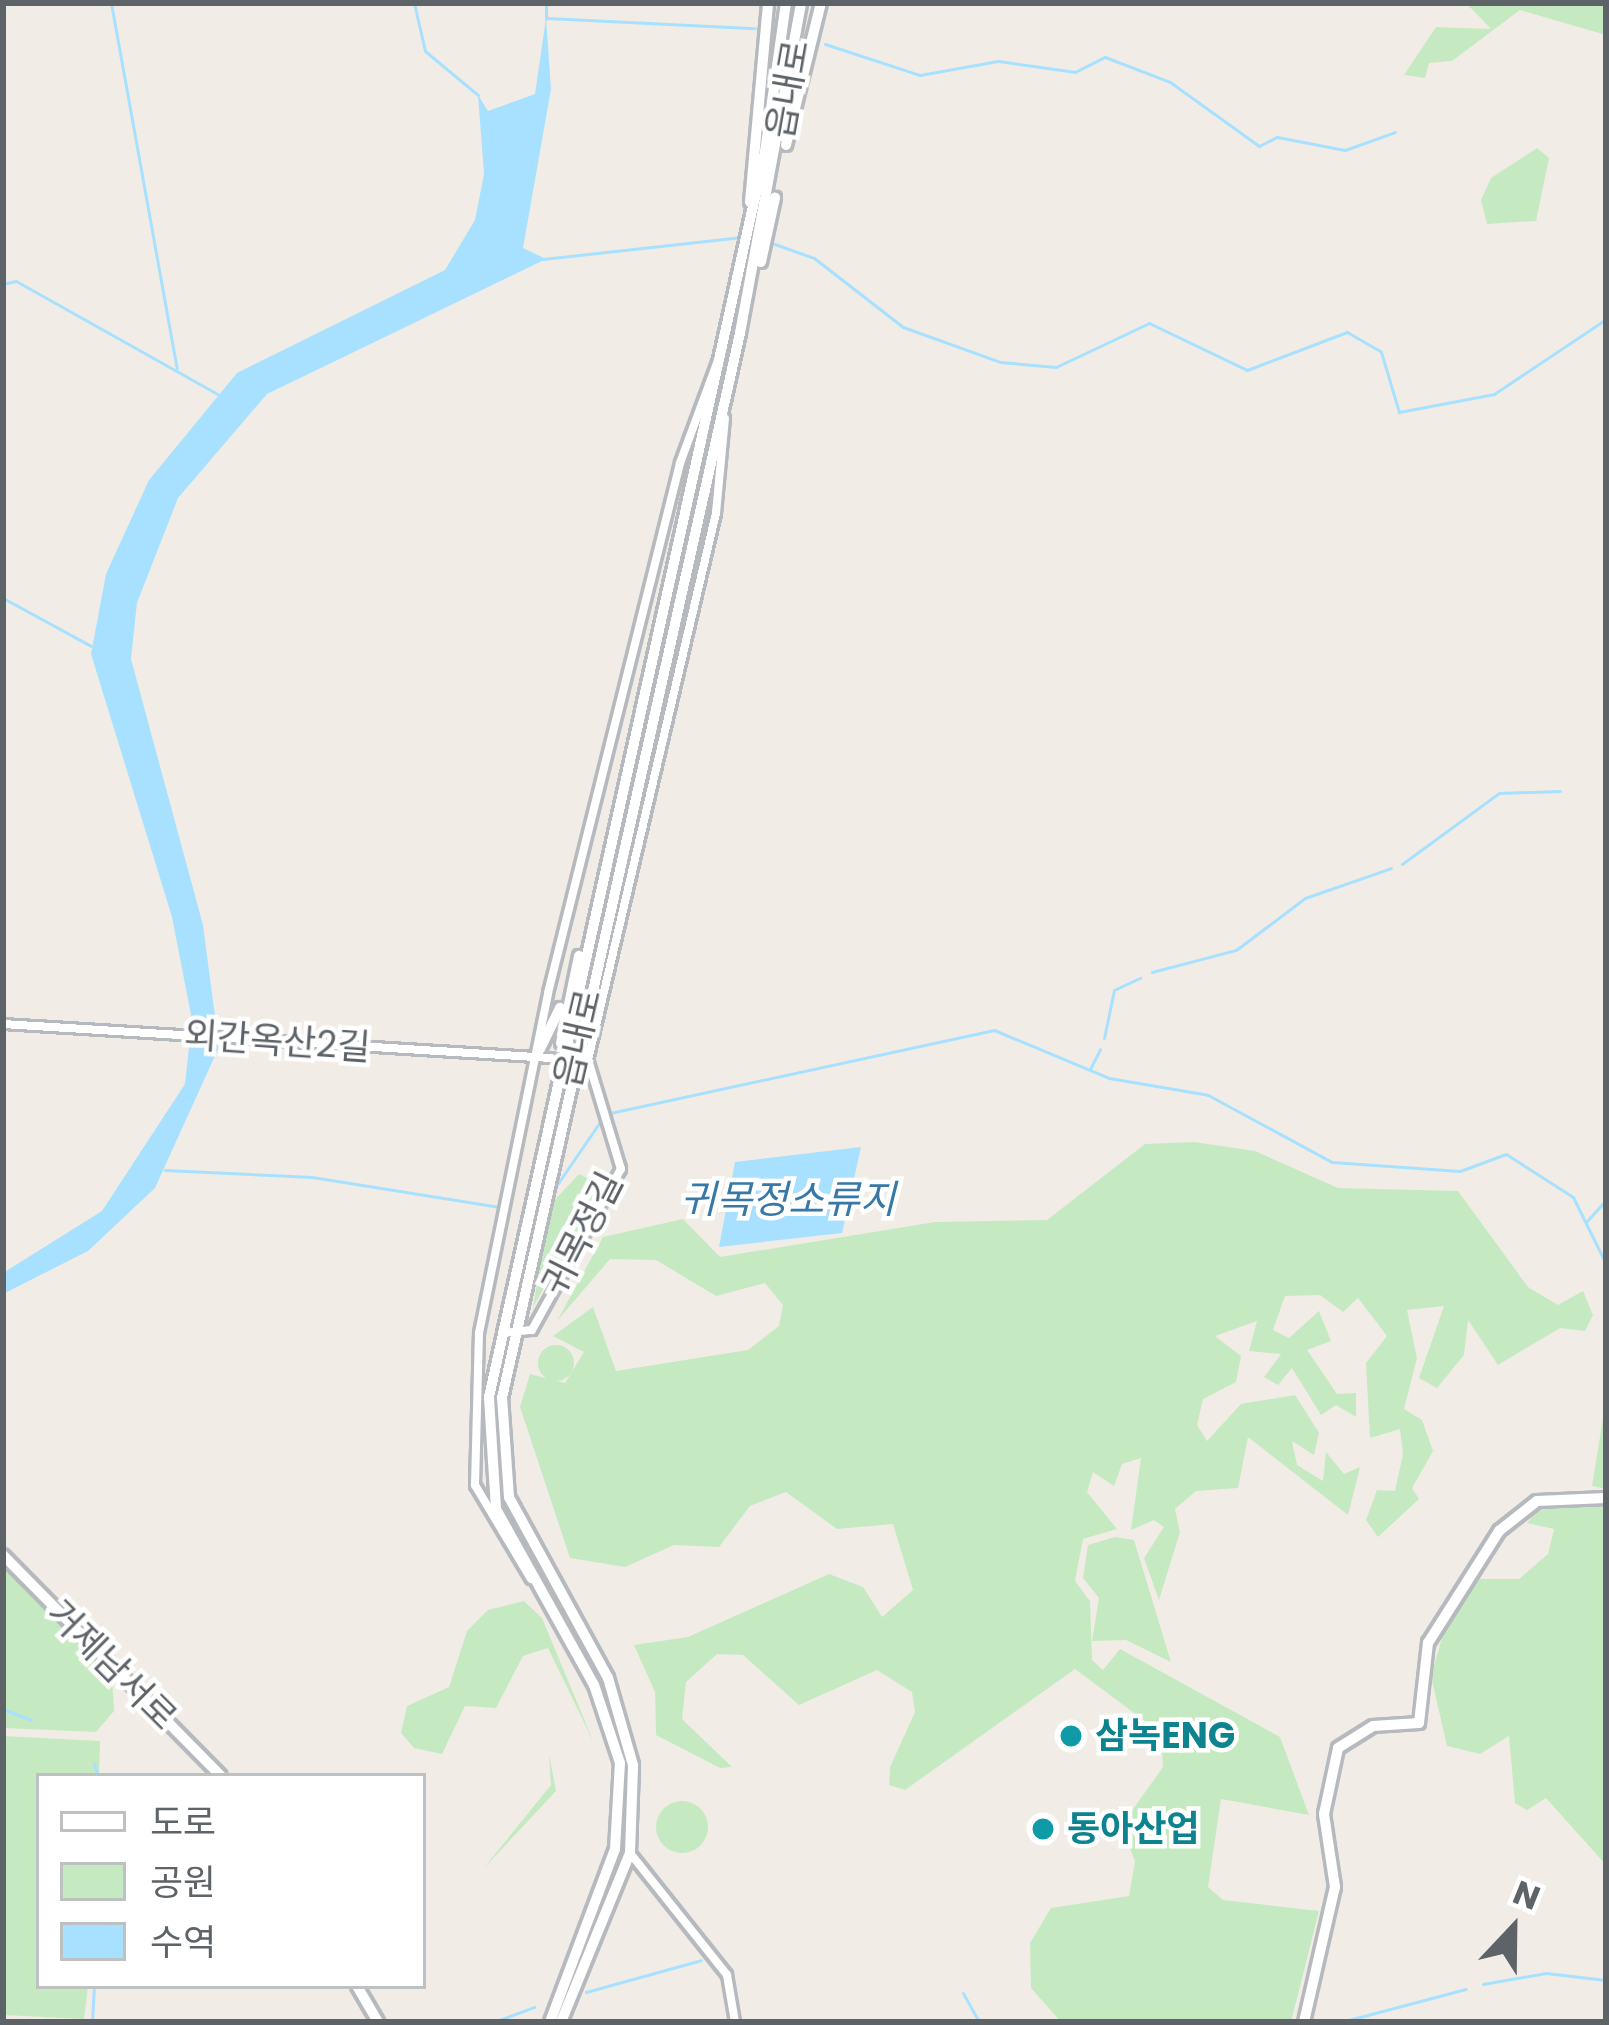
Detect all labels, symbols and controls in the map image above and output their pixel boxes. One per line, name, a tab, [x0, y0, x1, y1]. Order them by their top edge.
street label: 읍내로	[758, 36, 818, 142]
street label: 읍내로	[546, 985, 610, 1091]
street label: 외간옥산2길	[183, 1013, 371, 1069]
street label: 귀목정길	[533, 1165, 631, 1303]
water label: 귀목정소류지	[680, 1177, 896, 1223]
street label: 거제남서로	[38, 1591, 186, 1739]
place label: 삼녹ENG	[1095, 1714, 1235, 1758]
marker: 삼녹ENG	[1058, 1723, 1084, 1749]
legend	[36, 1773, 426, 1989]
text: 도로	[150, 1797, 216, 1848]
place label: 동아산업	[1067, 1807, 1199, 1851]
marker: 동아산업	[1030, 1816, 1056, 1842]
text: 공원	[150, 1857, 216, 1908]
north arrow	[1453, 1869, 1573, 1989]
text: N	[1506, 1869, 1547, 1922]
text: 수역	[150, 1917, 216, 1968]

